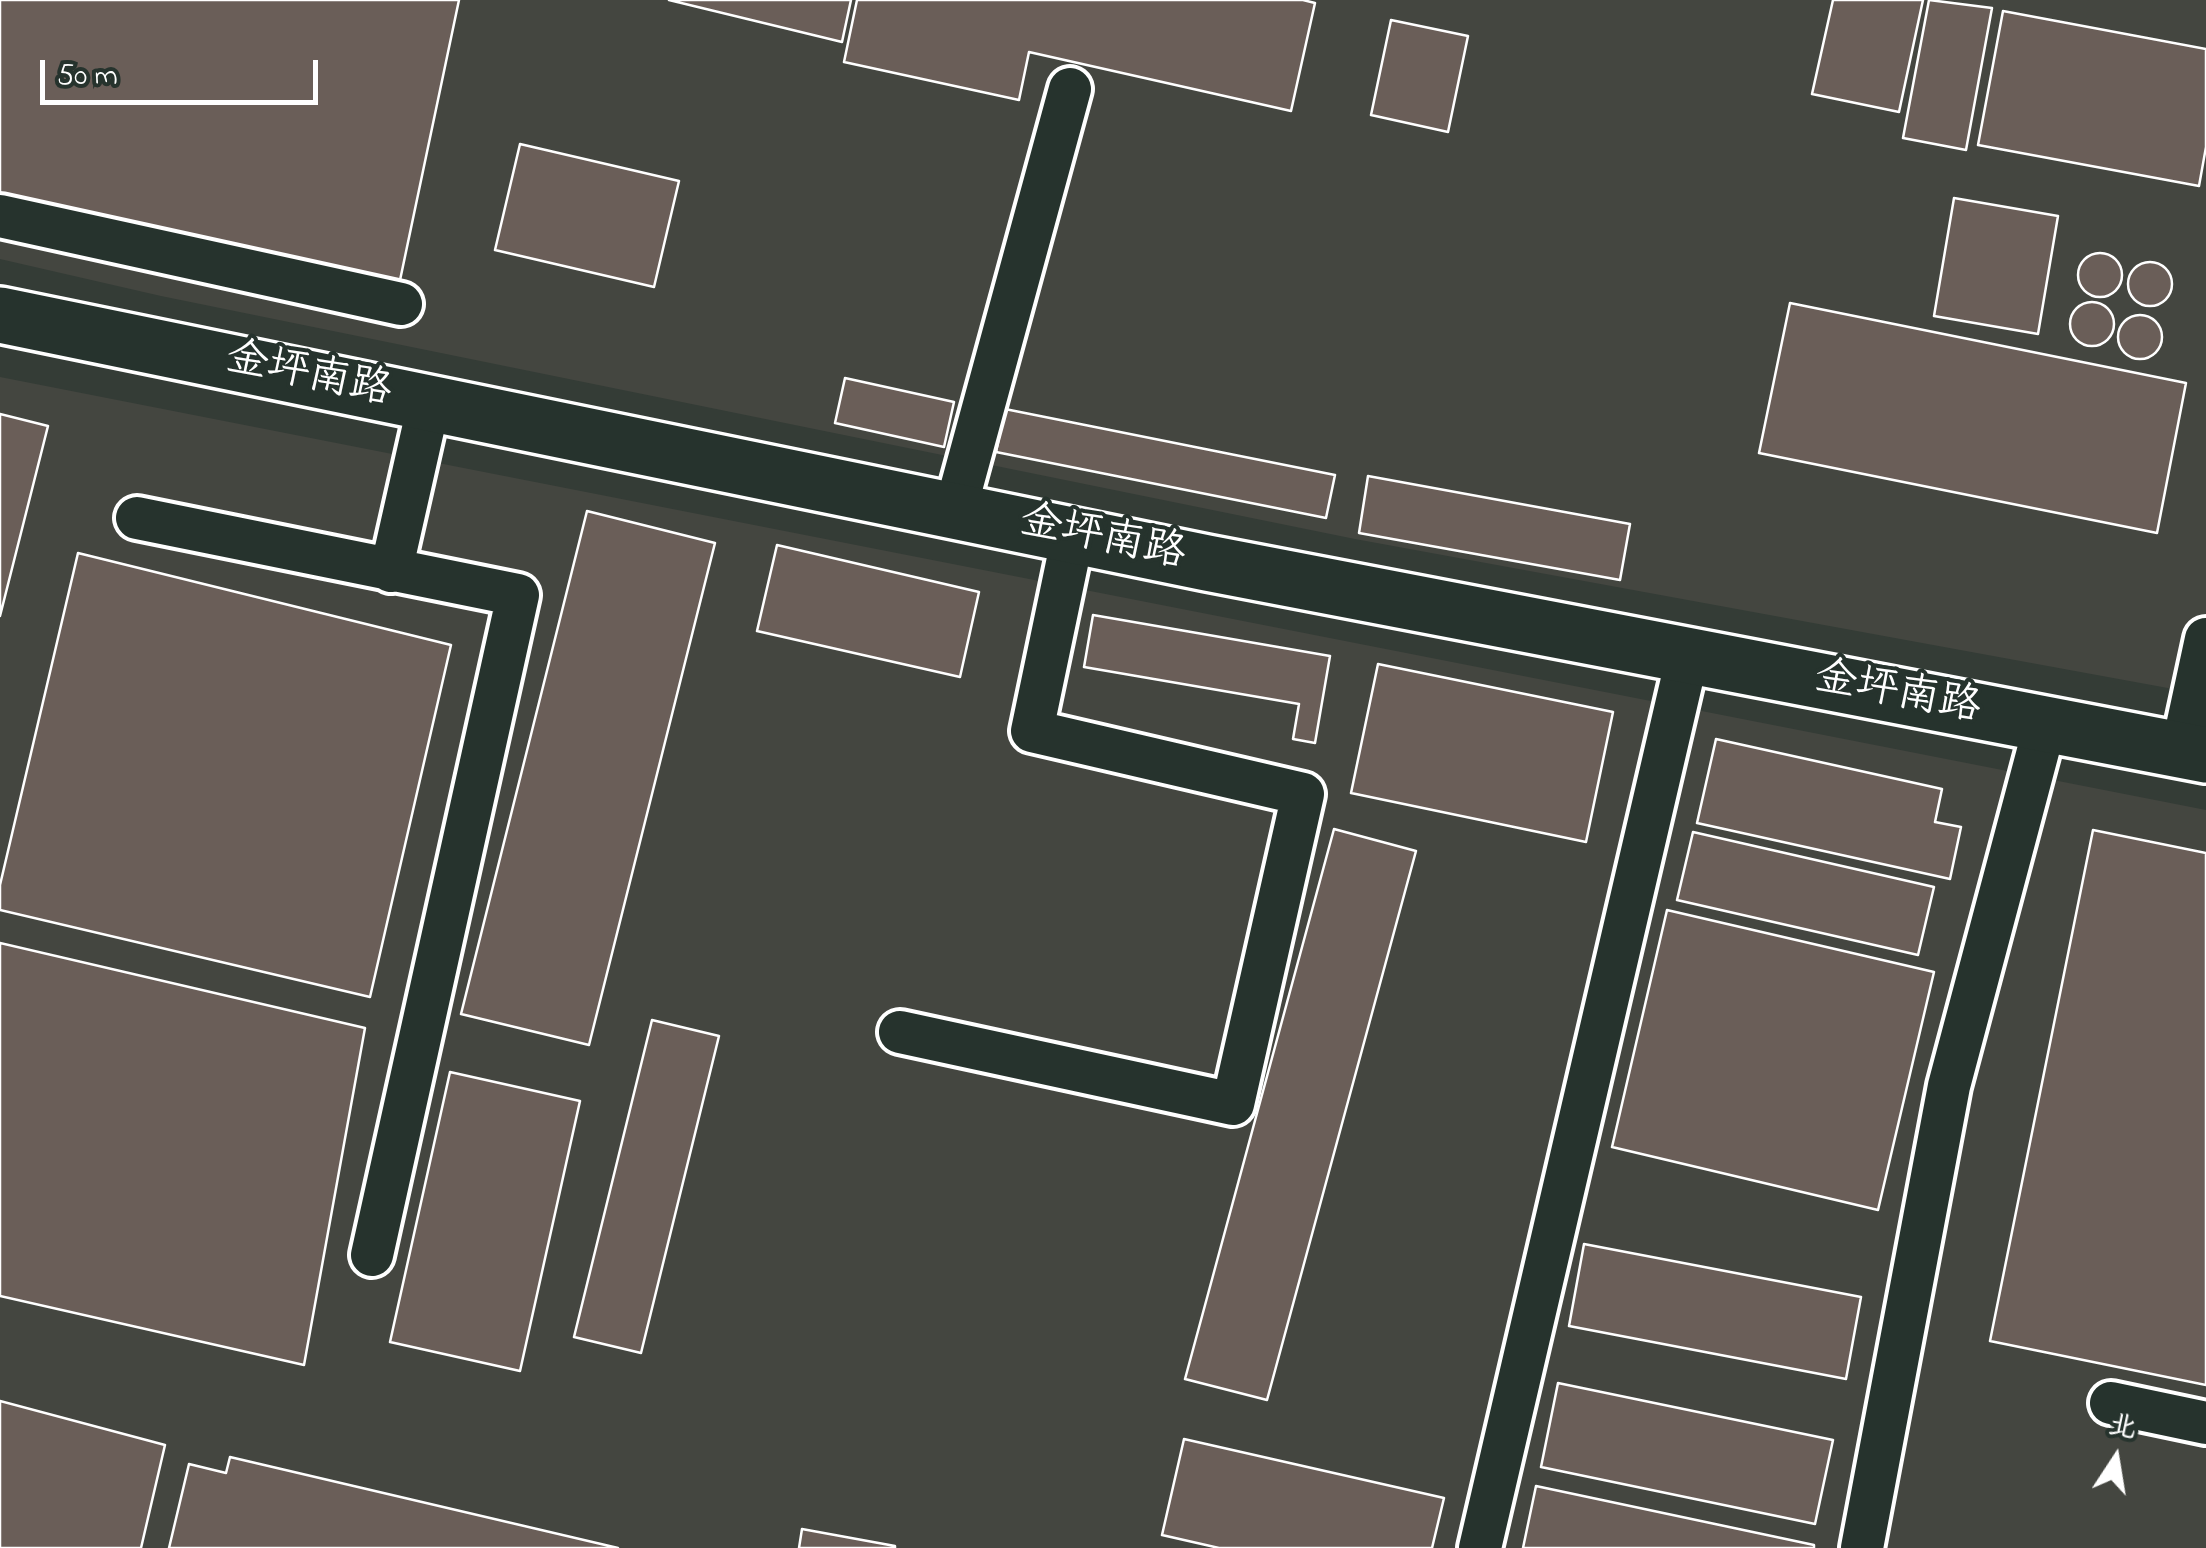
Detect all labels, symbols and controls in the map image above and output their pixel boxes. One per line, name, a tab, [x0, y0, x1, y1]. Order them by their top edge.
scale bar	[45, 40, 322, 102]
text: 50 m	[57, 55, 118, 99]
street label: 金坪南路	[221, 336, 395, 420]
street label: 金坪南路	[1015, 499, 1189, 583]
street label: 金坪南路	[1810, 655, 1984, 737]
text: 北	[2104, 1405, 2140, 1451]
north arrow	[2066, 1408, 2166, 1508]

